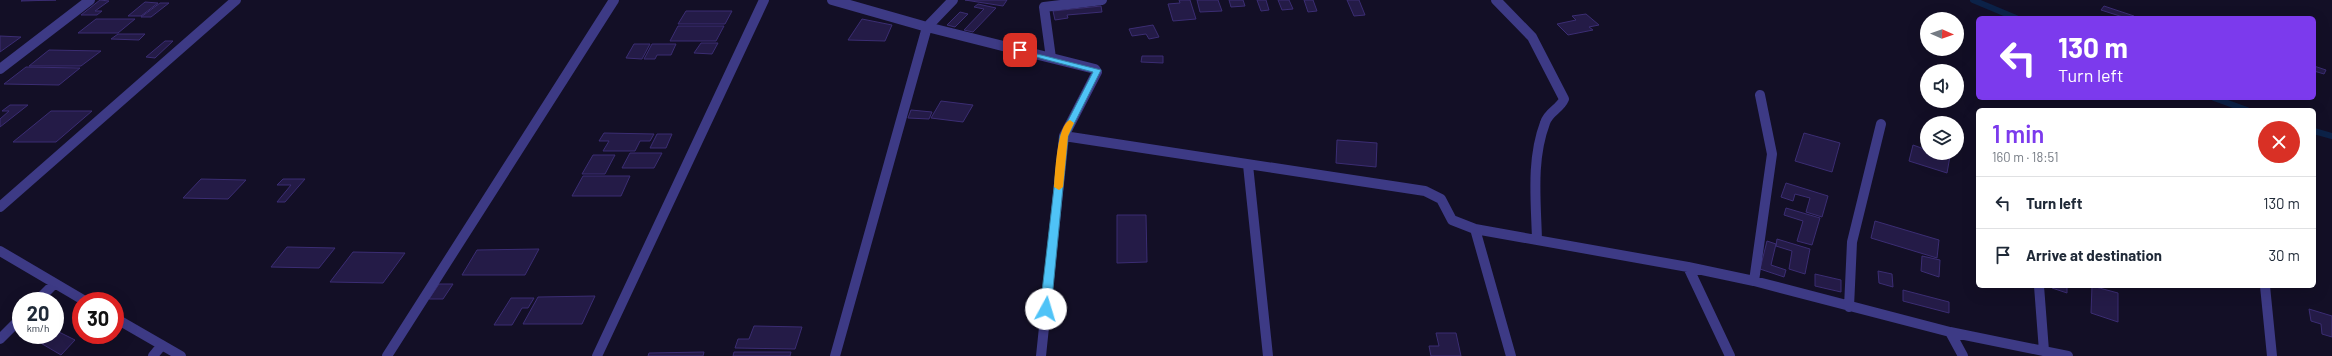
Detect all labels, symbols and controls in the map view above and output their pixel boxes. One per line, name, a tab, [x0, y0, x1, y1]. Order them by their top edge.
north arrow	[1920, 12, 1964, 56]
map controls	[1920, 12, 1964, 160]
text: 130 m	[2058, 30, 2128, 64]
icon: left	[1992, 32, 2044, 84]
pin	[1003, 33, 1037, 67]
icon: arrive	[1009, 39, 1031, 61]
button: sound	[1920, 64, 1964, 108]
text: Turn left	[2058, 64, 2124, 86]
button: layers	[1920, 116, 1964, 160]
text: 1 min	[1992, 119, 2044, 148]
button: close	[2258, 121, 2300, 163]
text: 160 m · 18:51	[1992, 149, 2058, 165]
icon: left	[1992, 192, 2014, 214]
text: Turn left	[2026, 194, 2082, 212]
text: 130 m	[2263, 194, 2300, 212]
icon: arrive	[1992, 244, 2014, 266]
text: Arrive at destination	[2026, 246, 2162, 264]
text: 30 m	[2268, 246, 2300, 264]
position arrow	[1025, 288, 1067, 330]
speed limit sign: 30	[72, 292, 124, 344]
text: 20	[27, 301, 49, 325]
text: km/h	[27, 322, 49, 334]

